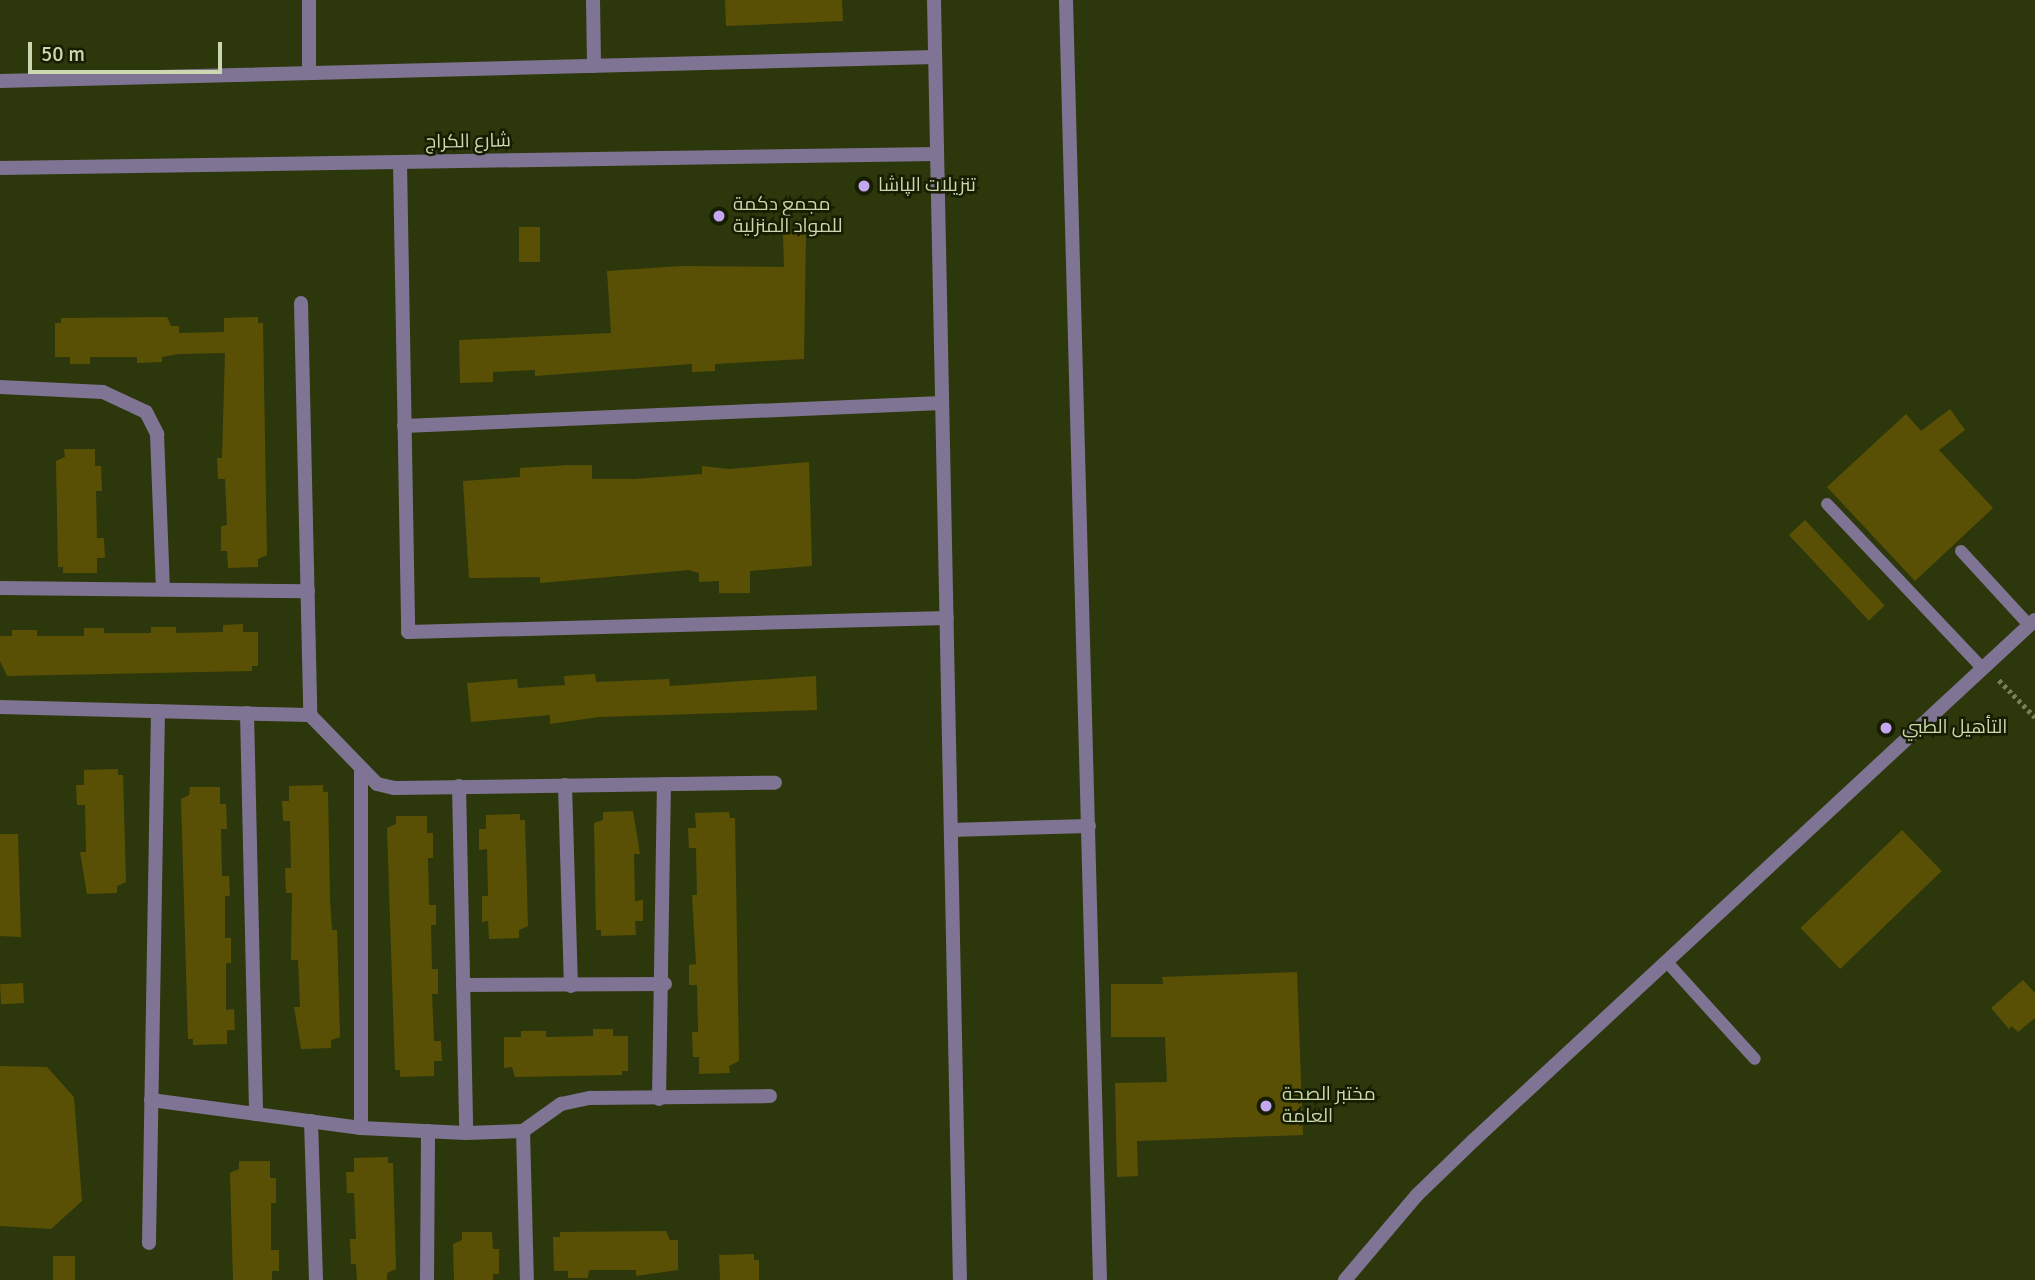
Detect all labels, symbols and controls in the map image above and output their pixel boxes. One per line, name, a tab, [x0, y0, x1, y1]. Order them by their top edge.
scale bar	[32, 28, 226, 72]
text: 50 m	[41, 41, 85, 67]
street label: شارع الكراج	[425, 130, 511, 154]
place label: تنزيلات الپاشا	[878, 175, 976, 197]
marker: تنزيلات الپاشا	[856, 178, 872, 194]
place label: مجمع دكمة للمواد المنزلية	[733, 194, 843, 238]
marker: مجمع دكمة للمواد المنزلية	[711, 208, 727, 224]
place label: التأهيل الطبي	[1902, 717, 2007, 739]
marker: التأهيل الطبي	[1876, 718, 1896, 738]
place label: مختبر الصحة العامة	[1282, 1084, 1376, 1128]
marker: مختبر الصحة العامة	[1256, 1096, 1276, 1116]

